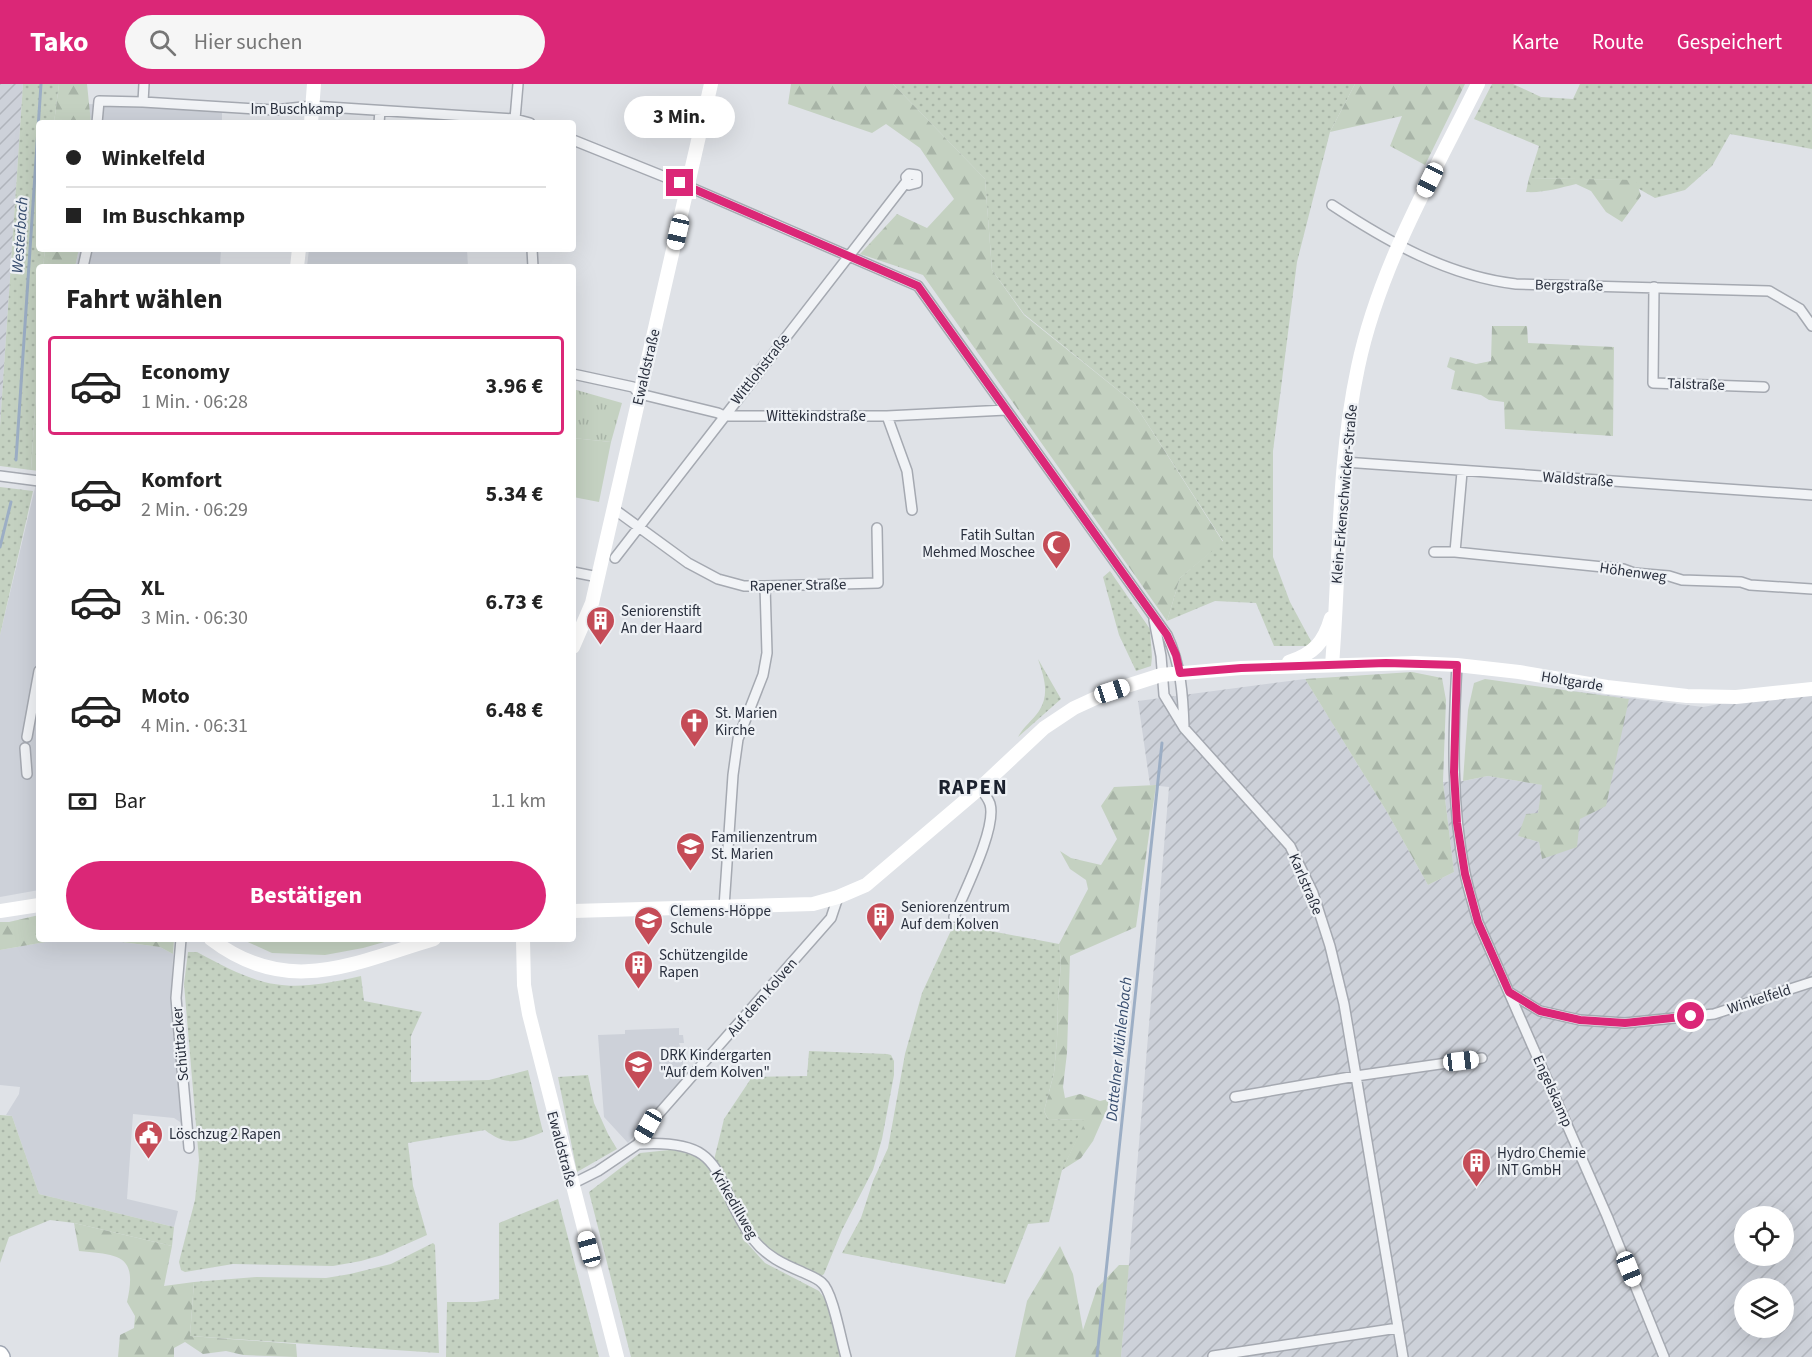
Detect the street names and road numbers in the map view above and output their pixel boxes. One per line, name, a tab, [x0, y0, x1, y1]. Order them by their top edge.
street label: Im Buschkamp	[250, 99, 344, 120]
street label: Bergstraße	[1535, 274, 1603, 297]
street label: Ewaldstraße	[628, 327, 665, 407]
street label: Wittlohstraße	[726, 329, 795, 409]
street label: Talstraße	[1667, 373, 1725, 396]
street label: Klein-Erkenschwicker-Straße	[1326, 403, 1363, 585]
street label: Wittekindstraße	[766, 406, 866, 427]
street label: Waldstraße	[1542, 467, 1614, 492]
street label: Höhenweg	[1598, 557, 1668, 588]
street label: Rapener Straße	[749, 574, 847, 597]
street label: Holtgarde	[1539, 666, 1604, 697]
street label: Karlstraße	[1283, 850, 1328, 918]
street label: Auf dem Kolven	[722, 953, 802, 1041]
street label: Winkelfeld	[1725, 979, 1794, 1020]
street label: Schüttacker	[167, 1005, 194, 1082]
street label: Engelskamp	[1527, 1052, 1578, 1130]
street label: Ewaldstraße	[541, 1109, 582, 1189]
street label: Krikedillweg	[706, 1165, 763, 1243]

